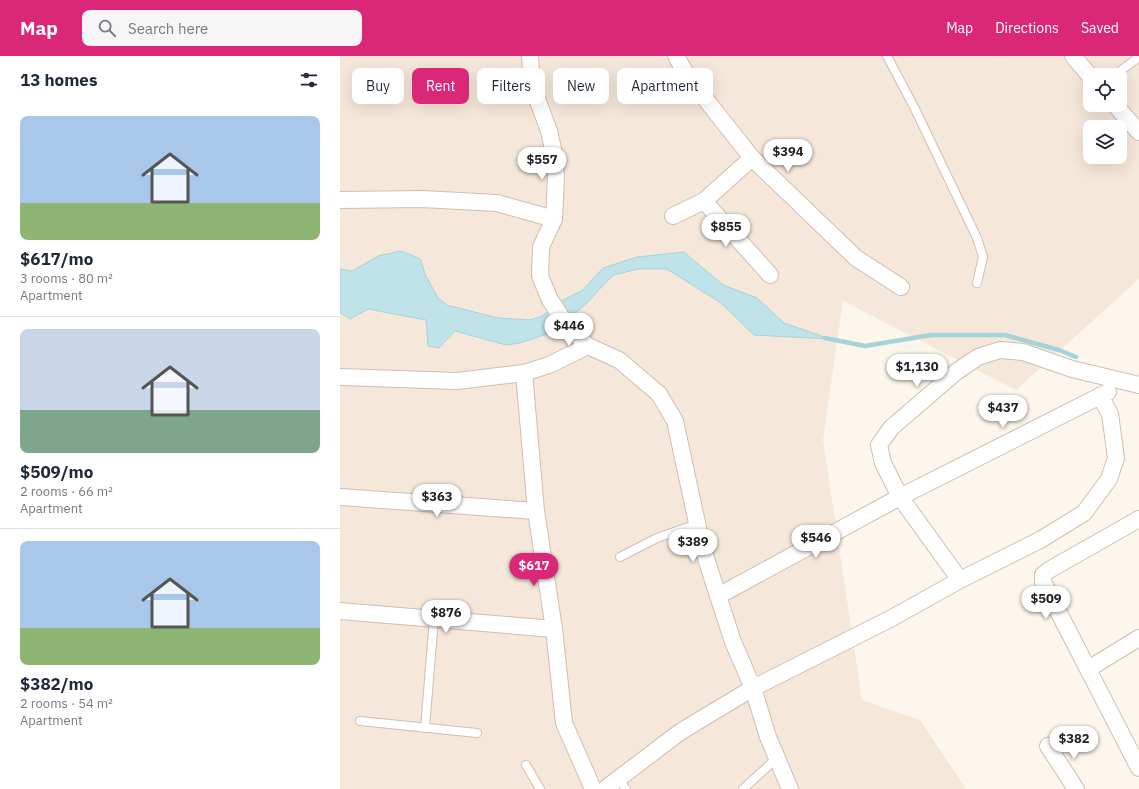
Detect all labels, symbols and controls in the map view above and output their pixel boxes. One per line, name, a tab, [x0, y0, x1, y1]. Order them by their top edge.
search box	[82, 10, 362, 46]
text: Map	[20, 16, 58, 40]
icon: search	[96, 17, 118, 39]
text: Search here	[128, 19, 208, 38]
text: Map	[946, 19, 973, 37]
text: Directions	[995, 19, 1059, 37]
text: Saved	[1081, 19, 1119, 37]
chip: Buy	[352, 68, 404, 104]
chip: Rent	[412, 68, 469, 104]
chip: Filters	[477, 68, 545, 104]
chip: New	[553, 68, 609, 104]
chip: Apartment	[617, 68, 713, 104]
map controls	[1083, 68, 1127, 164]
button: locate	[1083, 68, 1127, 112]
text: 13 homes	[20, 69, 97, 91]
icon: filters	[298, 69, 320, 91]
button: layers	[1083, 120, 1127, 164]
pin: $394	[764, 139, 812, 173]
icon: home	[134, 142, 206, 214]
text: $394	[772, 143, 804, 160]
pin: $557	[518, 147, 566, 181]
text: $557	[526, 151, 558, 168]
pin: $855	[702, 214, 750, 248]
text: $855	[710, 218, 742, 235]
text: $617/mo	[20, 248, 93, 270]
text: 3 rooms · 80 m²	[20, 270, 113, 287]
text: Apartment	[20, 287, 83, 304]
pin: $446	[545, 313, 593, 347]
text: $446	[553, 317, 585, 334]
pin: $1,130	[884, 354, 950, 388]
icon: home	[134, 355, 206, 427]
text: $1,130	[895, 358, 939, 375]
pin: $437	[979, 395, 1027, 429]
text: $437	[987, 399, 1019, 416]
text: $509/mo	[20, 461, 93, 483]
text: 2 rooms · 66 m²	[20, 483, 113, 500]
pin: $363	[413, 484, 461, 518]
text: $363	[421, 488, 453, 505]
text: Apartment	[20, 500, 83, 517]
pin: $546	[792, 525, 840, 559]
pin: $389	[669, 529, 717, 563]
text: $546	[800, 529, 832, 546]
text: $389	[677, 533, 709, 550]
pin: $617	[510, 553, 558, 587]
text: $617	[518, 557, 550, 574]
icon: home	[134, 567, 206, 639]
pin: $509	[1022, 586, 1070, 620]
text: $509	[1030, 590, 1062, 607]
pin: $876	[422, 600, 470, 634]
text: $876	[430, 604, 462, 621]
text: $382/mo	[20, 673, 93, 695]
text: 2 rooms · 54 m²	[20, 695, 113, 712]
text: Apartment	[20, 712, 83, 729]
pin: $382	[1050, 726, 1098, 760]
text: $382	[1058, 730, 1090, 747]

